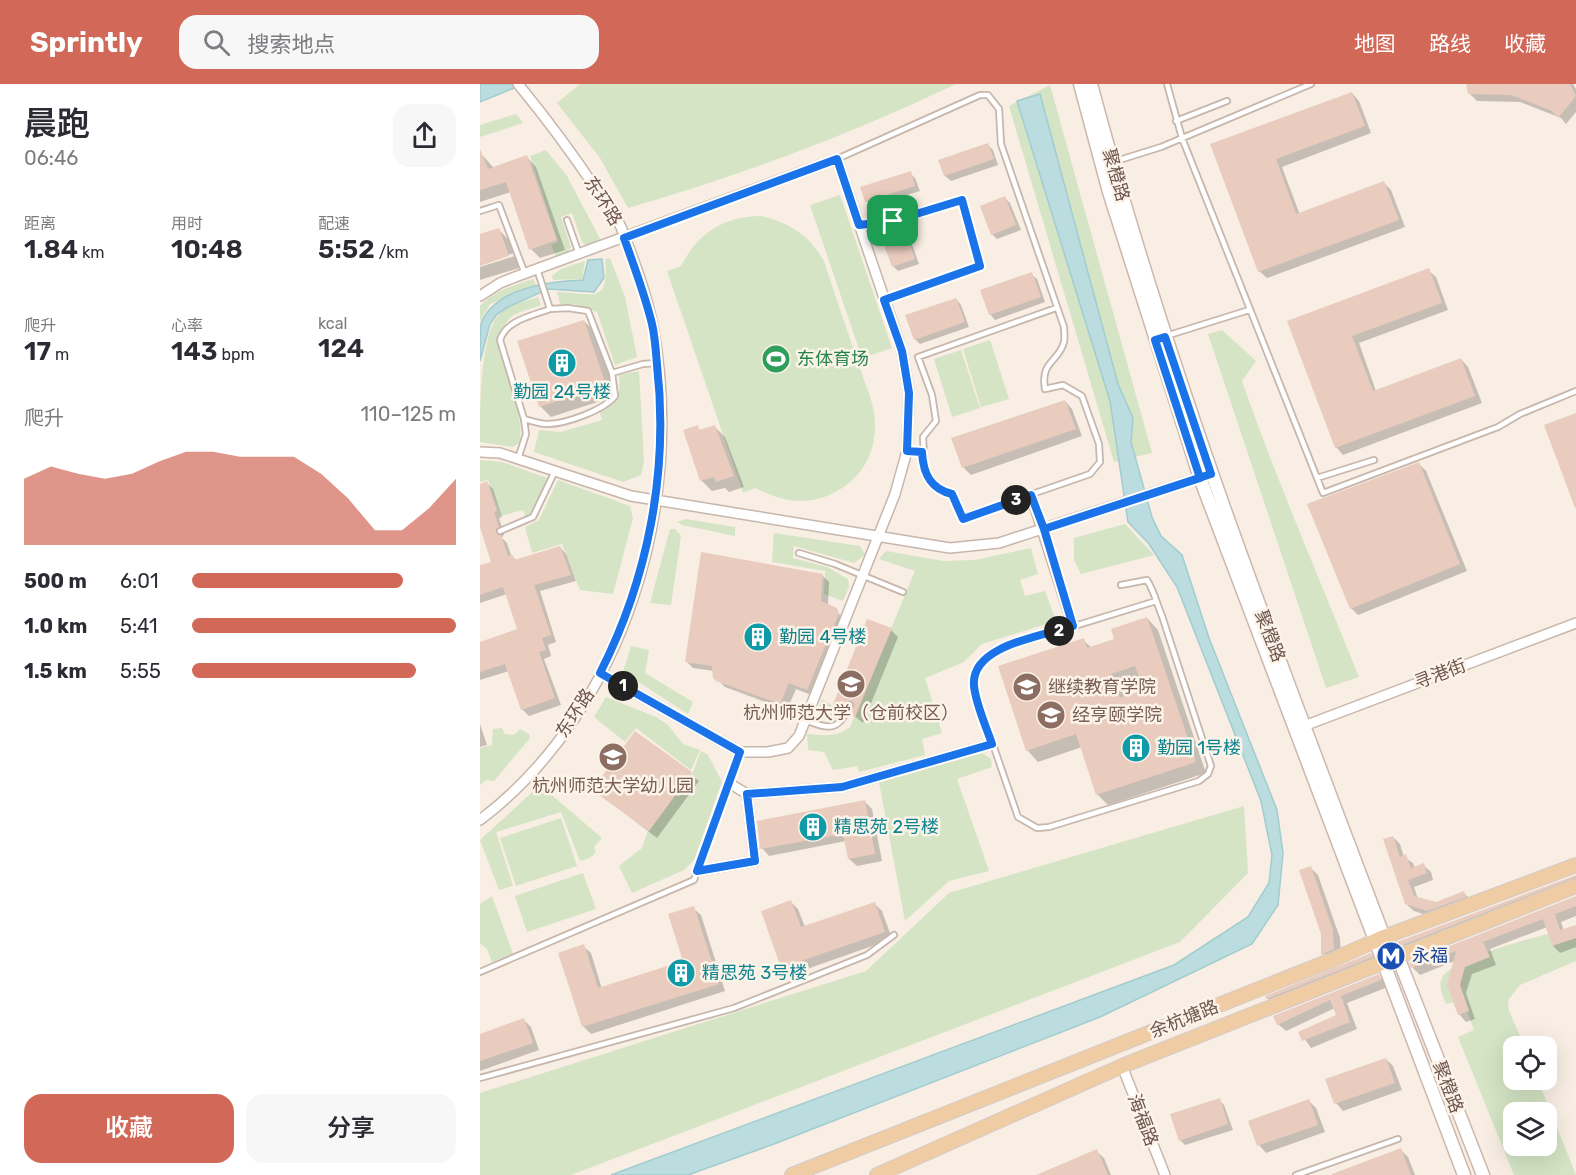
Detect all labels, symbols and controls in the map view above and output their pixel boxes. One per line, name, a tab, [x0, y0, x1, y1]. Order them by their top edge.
search box	[179, 15, 599, 69]
text: Sprintly	[30, 26, 143, 59]
icon: search	[200, 26, 233, 59]
text: 搜索地点	[248, 31, 336, 58]
text: 地图	[1354, 31, 1396, 56]
text: 路线	[1429, 31, 1471, 56]
text: 收藏	[1504, 31, 1546, 56]
text: 晨跑	[24, 104, 90, 143]
button: share	[393, 104, 456, 167]
text: 06:46	[24, 146, 78, 170]
street label: 聚橙路	[1098, 146, 1134, 204]
street label: 东环路	[579, 172, 627, 230]
pin	[867, 195, 918, 246]
icon: arrive	[876, 204, 909, 237]
text: 距离	[24, 214, 56, 233]
text: 用时	[171, 214, 203, 233]
text: 配速	[318, 214, 350, 233]
text: 1.84	[24, 234, 78, 265]
text: 10:48	[171, 234, 243, 265]
text: 5:52	[318, 234, 375, 265]
text: km	[78, 243, 105, 262]
text: /km	[375, 243, 409, 262]
text: kcal	[318, 314, 347, 333]
text: 爬升	[24, 316, 56, 335]
text: 心率	[171, 316, 203, 335]
text: 124	[318, 333, 364, 364]
text: 17	[24, 336, 51, 367]
text: 143	[171, 336, 218, 367]
sports icon: 东体育场	[760, 343, 792, 375]
text: m	[51, 345, 69, 364]
text: bpm	[218, 345, 255, 364]
building icon: 勤园 24号楼	[546, 347, 578, 379]
place label: 东体育场	[797, 348, 869, 370]
place label: 勤园 24号楼	[513, 381, 611, 403]
text: 110–125 m	[361, 402, 456, 426]
text: 爬升	[24, 406, 64, 430]
pin: 3	[1001, 485, 1031, 515]
text: 3	[1011, 490, 1021, 509]
text: 500 m	[24, 569, 87, 593]
text: 6:01	[120, 569, 158, 593]
street label: 聚橙路	[1250, 607, 1290, 665]
text: 1.0 km	[24, 614, 87, 638]
text: 5:41	[120, 614, 158, 638]
pin: 2	[1044, 616, 1074, 646]
building icon: 勤园 4号楼	[742, 621, 774, 653]
text: 2	[1054, 621, 1064, 640]
place label: 勤园 4号楼	[779, 626, 867, 648]
street label: 寻港街	[1411, 654, 1469, 694]
text: 1.5 km	[24, 659, 87, 683]
text: 5:55	[120, 659, 161, 683]
school or university icon: 杭州师范大学（仓前校区）	[835, 668, 867, 700]
pin: 1	[608, 671, 638, 701]
school or university icon: 继续教育学院	[1011, 671, 1043, 703]
text: 1	[619, 676, 627, 695]
place label: 继续教育学院	[1048, 676, 1156, 698]
street label: 东环路	[551, 684, 599, 742]
school or university icon: 经亨颐学院	[1035, 699, 1067, 731]
place label: 杭州师范大学（仓前校区）	[743, 702, 959, 724]
place label: 经亨颐学院	[1072, 704, 1162, 726]
building icon: 勤园 1号楼	[1120, 732, 1152, 764]
place label: 勤园 1号楼	[1157, 737, 1241, 759]
school or university icon: 杭州师范大学幼儿园	[597, 741, 629, 773]
place label: 杭州师范大学幼儿园	[532, 775, 694, 797]
building icon: 精思苑 2号楼	[797, 811, 829, 843]
place label: 精思苑 2号楼	[834, 816, 939, 838]
metro station icon: 永福	[1375, 940, 1407, 972]
place label: 永福	[1412, 945, 1448, 967]
building icon: 精思苑 3号楼	[665, 957, 697, 989]
place label: 精思苑 3号楼	[702, 962, 807, 984]
street label: 余杭塘路	[1147, 995, 1221, 1043]
map controls	[1503, 1036, 1557, 1156]
button: locate	[1503, 1036, 1557, 1090]
street label: 聚橙路	[1428, 1058, 1468, 1116]
street label: 海福路	[1123, 1091, 1163, 1149]
button: 收藏	[24, 1094, 234, 1163]
button: 分享	[246, 1094, 456, 1163]
button: layers	[1503, 1102, 1557, 1156]

